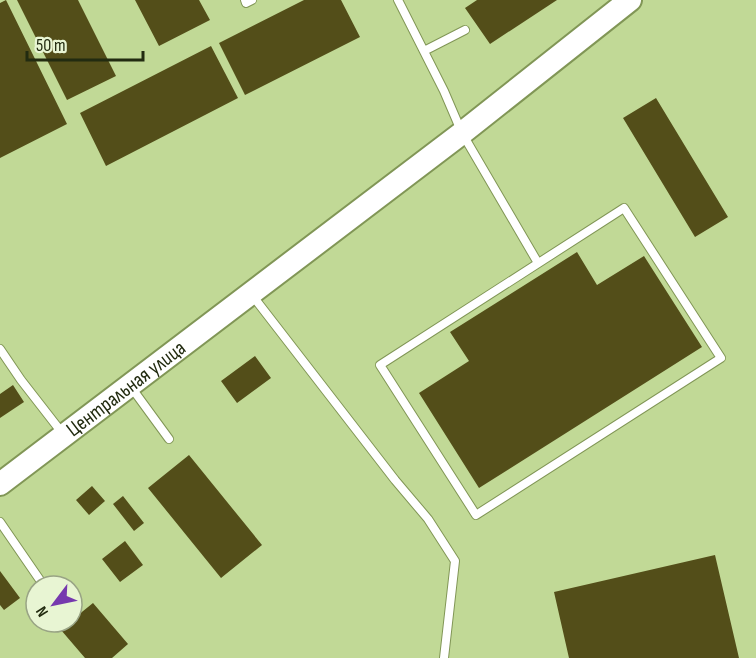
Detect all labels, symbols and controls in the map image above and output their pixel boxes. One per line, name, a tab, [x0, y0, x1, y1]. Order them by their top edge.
scale bar	[27, 24, 142, 62]
text: 50 m	[36, 35, 66, 56]
street label: Центральная улица	[61, 335, 190, 442]
north arrow	[24, 574, 84, 634]
text: N	[32, 602, 53, 620]

